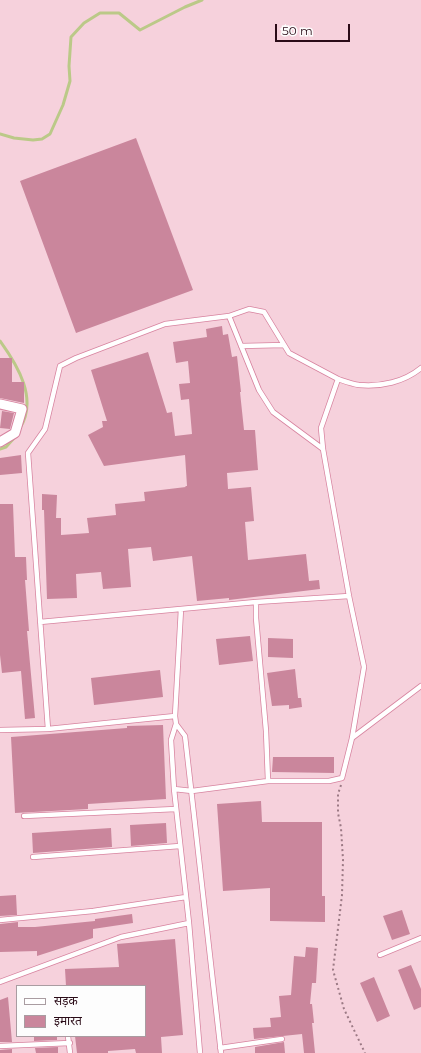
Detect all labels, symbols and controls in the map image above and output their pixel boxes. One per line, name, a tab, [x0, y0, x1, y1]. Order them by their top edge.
scale bar	[277, 16, 352, 42]
text: 50 m	[282, 23, 313, 38]
legend	[16, 985, 146, 1037]
text: सड़क	[54, 993, 78, 1008]
text: इमारत	[54, 1013, 82, 1028]

